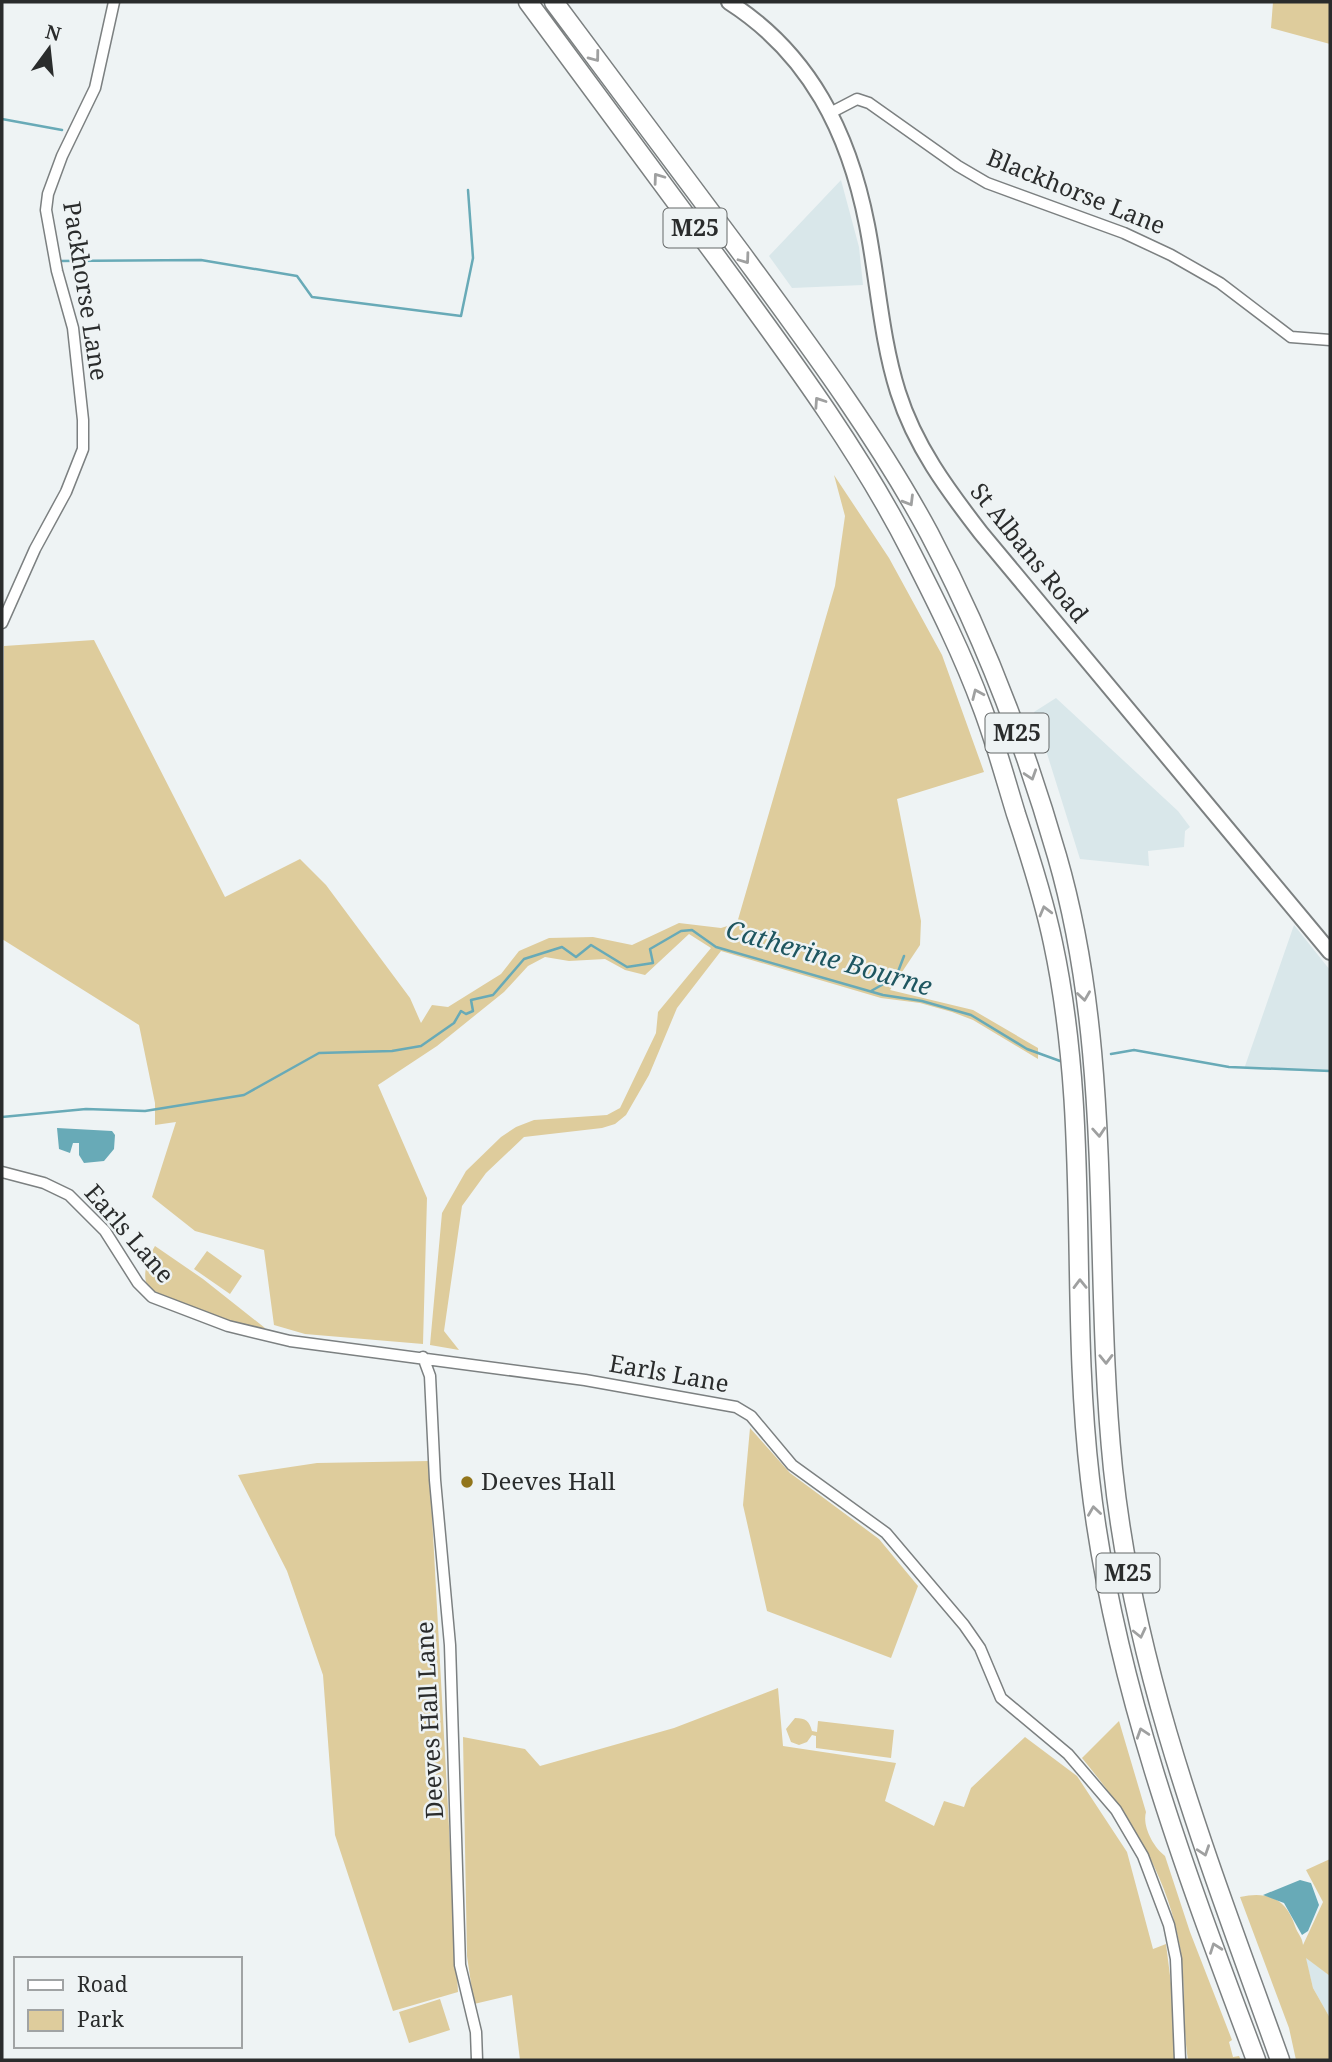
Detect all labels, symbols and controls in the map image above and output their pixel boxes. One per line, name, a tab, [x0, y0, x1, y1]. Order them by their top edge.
north arrow	[14, 14, 84, 84]
text: N	[43, 18, 64, 47]
one-way arrow	[587, 49, 600, 61]
street label: Blackhorse Lane	[982, 140, 1171, 241]
one-way arrow	[653, 173, 666, 186]
street label: Packhorse Lane	[56, 199, 117, 383]
road number: M25	[664, 208, 726, 247]
one-way arrow	[737, 251, 750, 264]
one-way arrow	[815, 397, 827, 410]
street label: St Albans Road	[964, 475, 1097, 629]
one-way arrow	[901, 493, 914, 506]
one-way arrow	[971, 689, 985, 701]
road number: M25	[986, 713, 1048, 752]
one-way arrow	[1023, 768, 1037, 781]
one-way arrow	[1039, 905, 1053, 917]
water label: Catherine Bourne	[722, 910, 937, 1004]
one-way arrow	[1076, 990, 1091, 1002]
one-way arrow	[1091, 1127, 1106, 1138]
street label: Earls Lane	[78, 1177, 182, 1290]
one-way arrow	[1072, 1278, 1088, 1289]
street label: Earls Lane	[607, 1346, 732, 1399]
one-way arrow	[1098, 1355, 1114, 1365]
place label: Deeves Hall	[481, 1464, 616, 1497]
marker: Deeves Hall	[459, 1474, 475, 1490]
one-way arrow	[1087, 1505, 1102, 1517]
road number: M25	[1096, 1554, 1160, 1592]
street label: Deeves Hall Lane	[407, 1621, 450, 1820]
one-way arrow	[1131, 1627, 1146, 1639]
one-way arrow	[1136, 1727, 1150, 1739]
one-way arrow	[1196, 1845, 1210, 1857]
one-way arrow	[1209, 1943, 1223, 1955]
legend	[14, 1957, 242, 2048]
text: Road	[77, 1970, 128, 1998]
text: Park	[77, 2005, 124, 2033]

